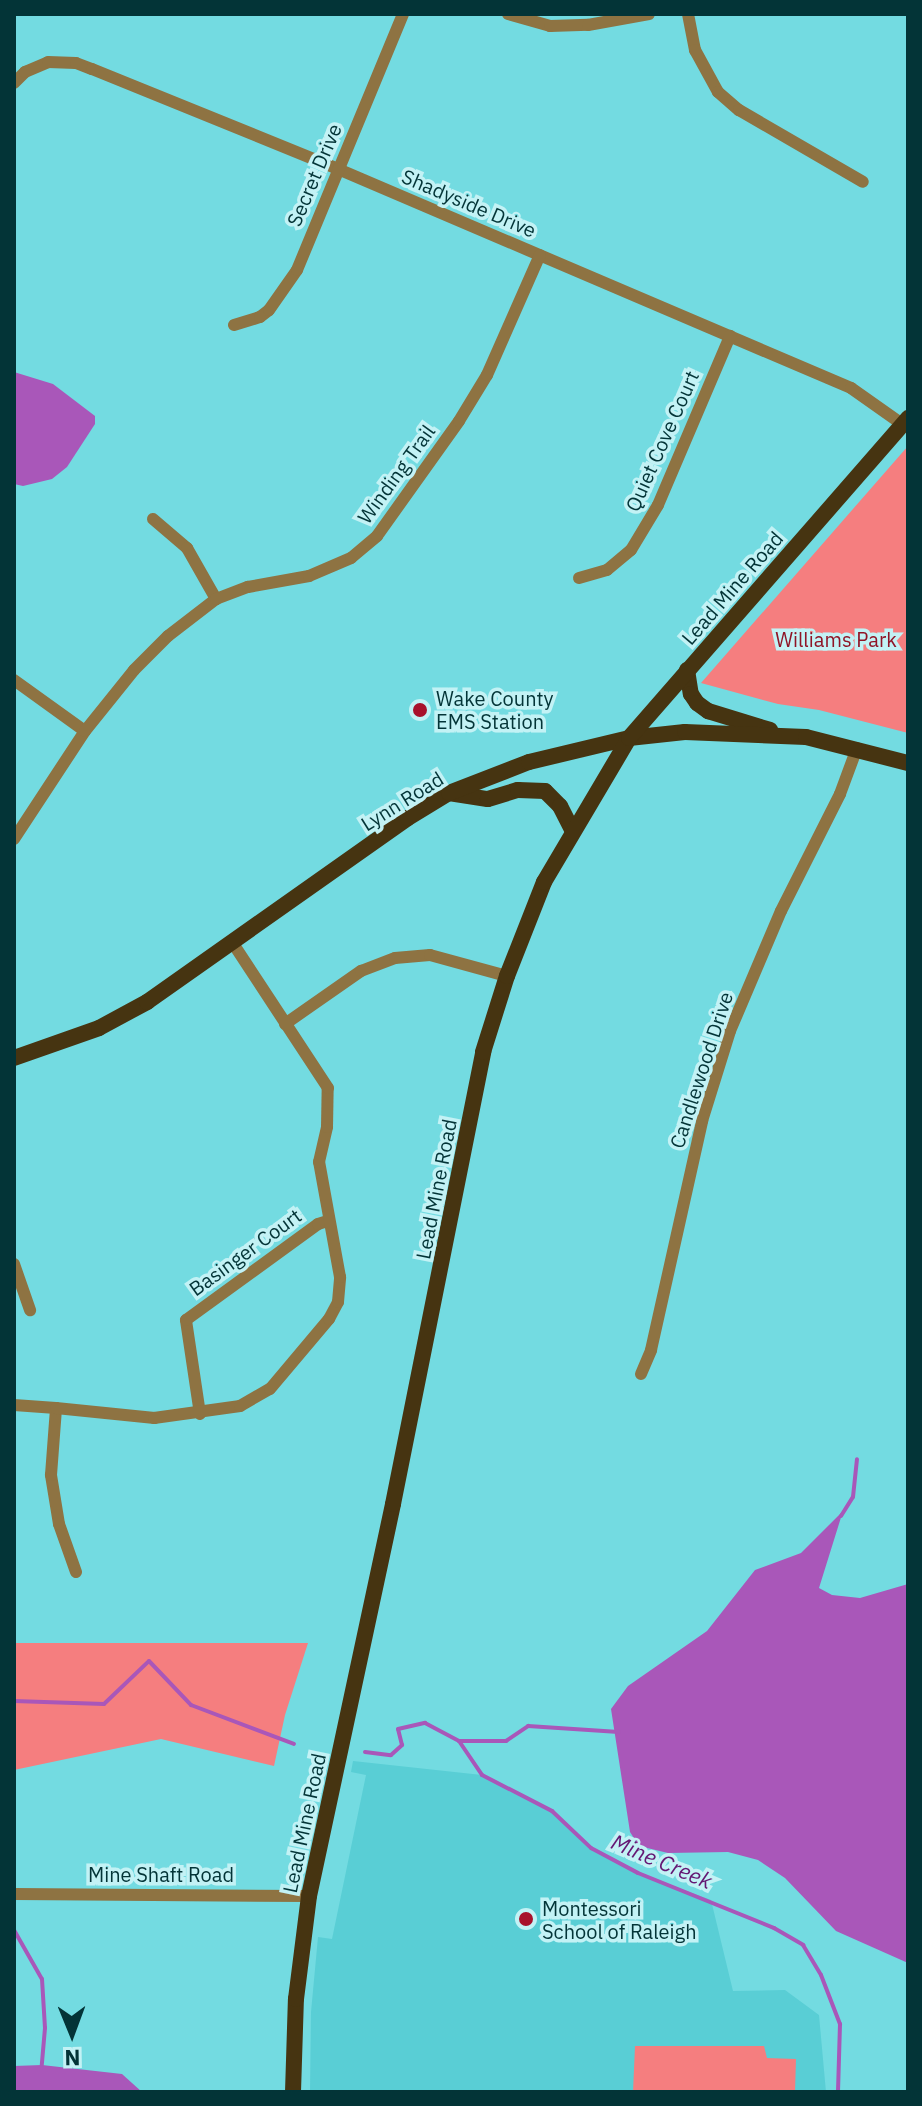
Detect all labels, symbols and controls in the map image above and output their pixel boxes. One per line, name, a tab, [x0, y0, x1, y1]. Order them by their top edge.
street label: Secret Drive	[282, 120, 346, 230]
street label: Shadyside Drive	[398, 164, 540, 242]
street label: Quiet Cove Court	[620, 367, 704, 515]
street label: Winding Trail	[352, 420, 440, 528]
street label: Lead Mine Road	[676, 527, 788, 649]
park label: Williams Park	[775, 627, 897, 651]
place label: Wake County EMS Station	[436, 686, 554, 733]
marker: Wake County EMS Station	[411, 701, 429, 719]
street label: Lynn Road	[356, 766, 448, 836]
street label: Candlewood Drive	[664, 989, 738, 1151]
street label: Lead Mine Road	[411, 1117, 461, 1261]
street label: Basinger Court	[184, 1203, 306, 1301]
street label: Lead Mine Road	[277, 1751, 331, 1895]
water label: Mine Creek	[608, 1828, 716, 1894]
street label: Mine Shaft Road	[88, 1862, 234, 1886]
place label: Montessori School of Raleigh	[542, 1896, 696, 1943]
marker: Montessori School of Raleigh	[517, 1910, 535, 1928]
north arrow	[32, 1994, 112, 2074]
text: N	[64, 2044, 81, 2073]

